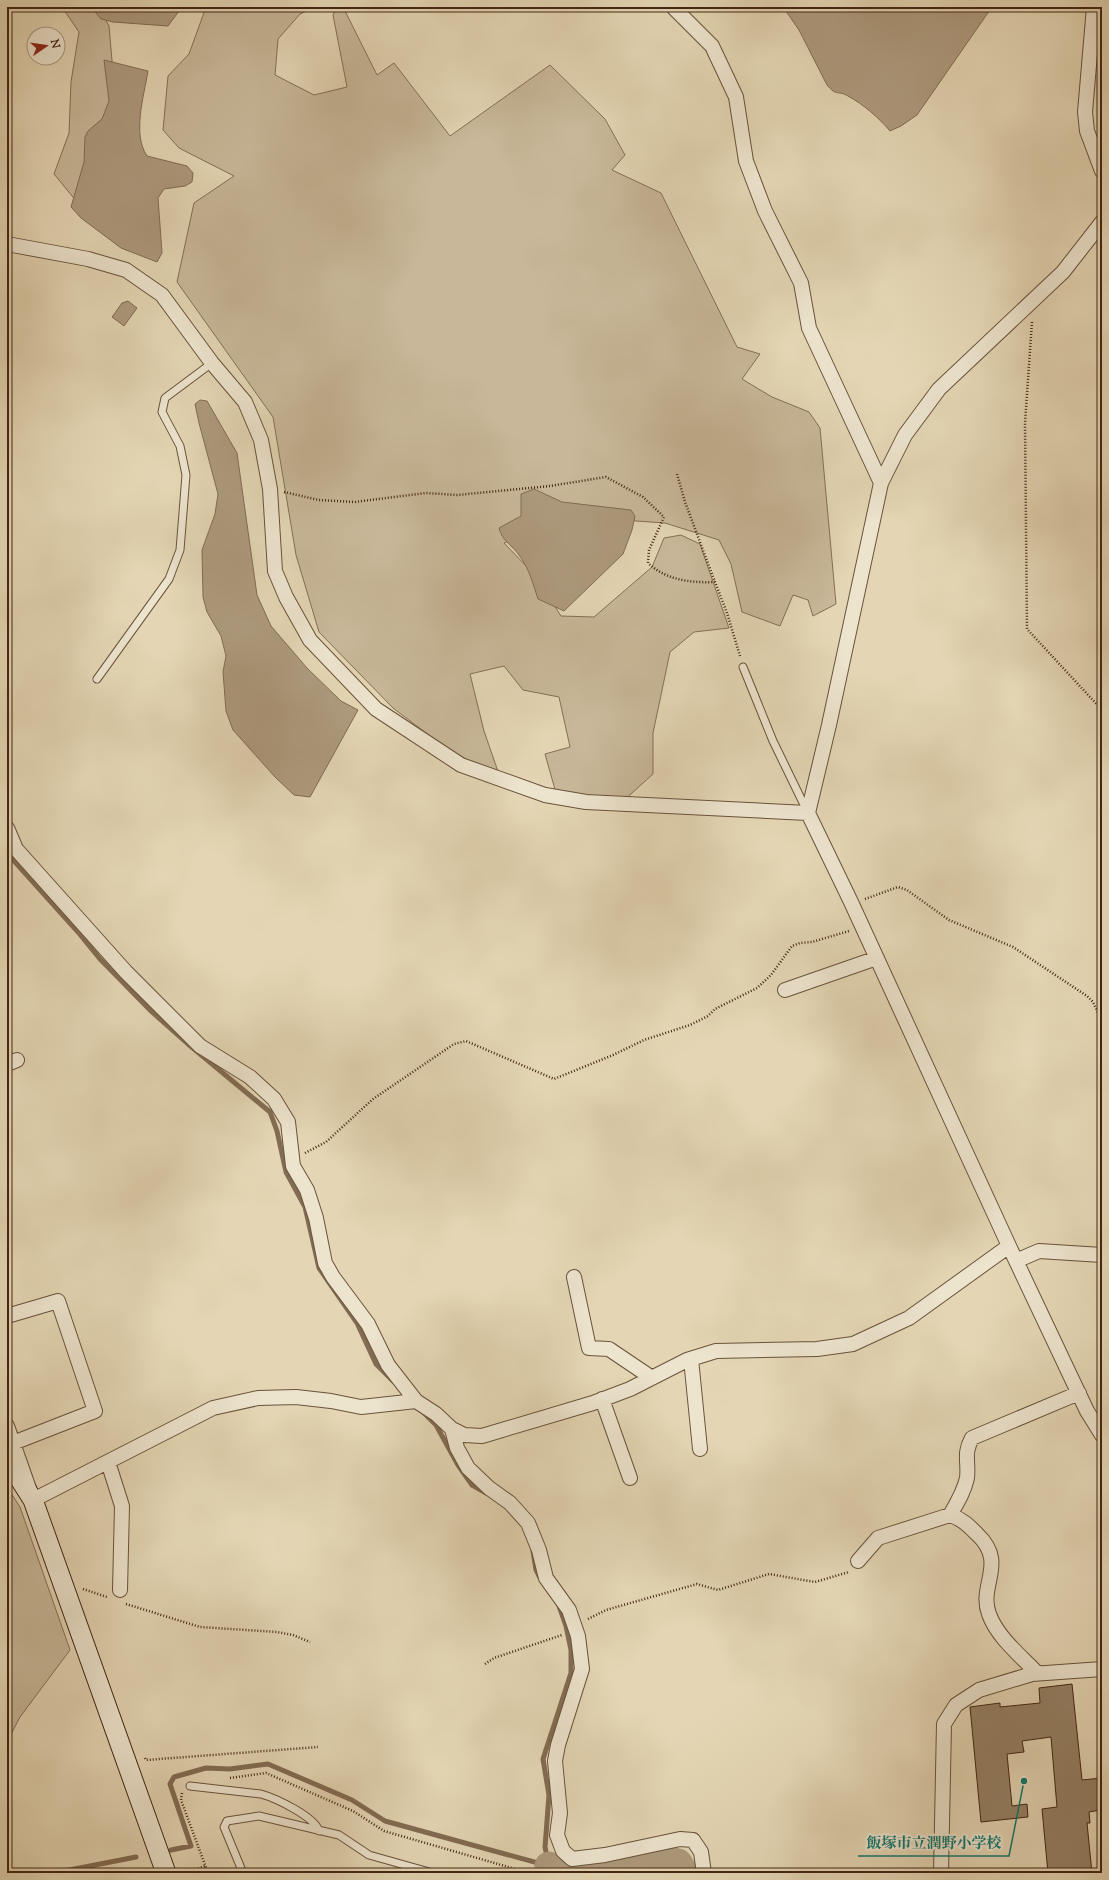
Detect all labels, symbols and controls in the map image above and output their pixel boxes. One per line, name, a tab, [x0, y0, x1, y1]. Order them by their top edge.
north arrow	[26, 26, 66, 66]
text: N	[46, 37, 64, 50]
callout: 飯塚市立潤野小学校	[858, 1829, 1009, 1856]
text: 飯塚市立潤野小学校	[866, 1834, 1002, 1855]

